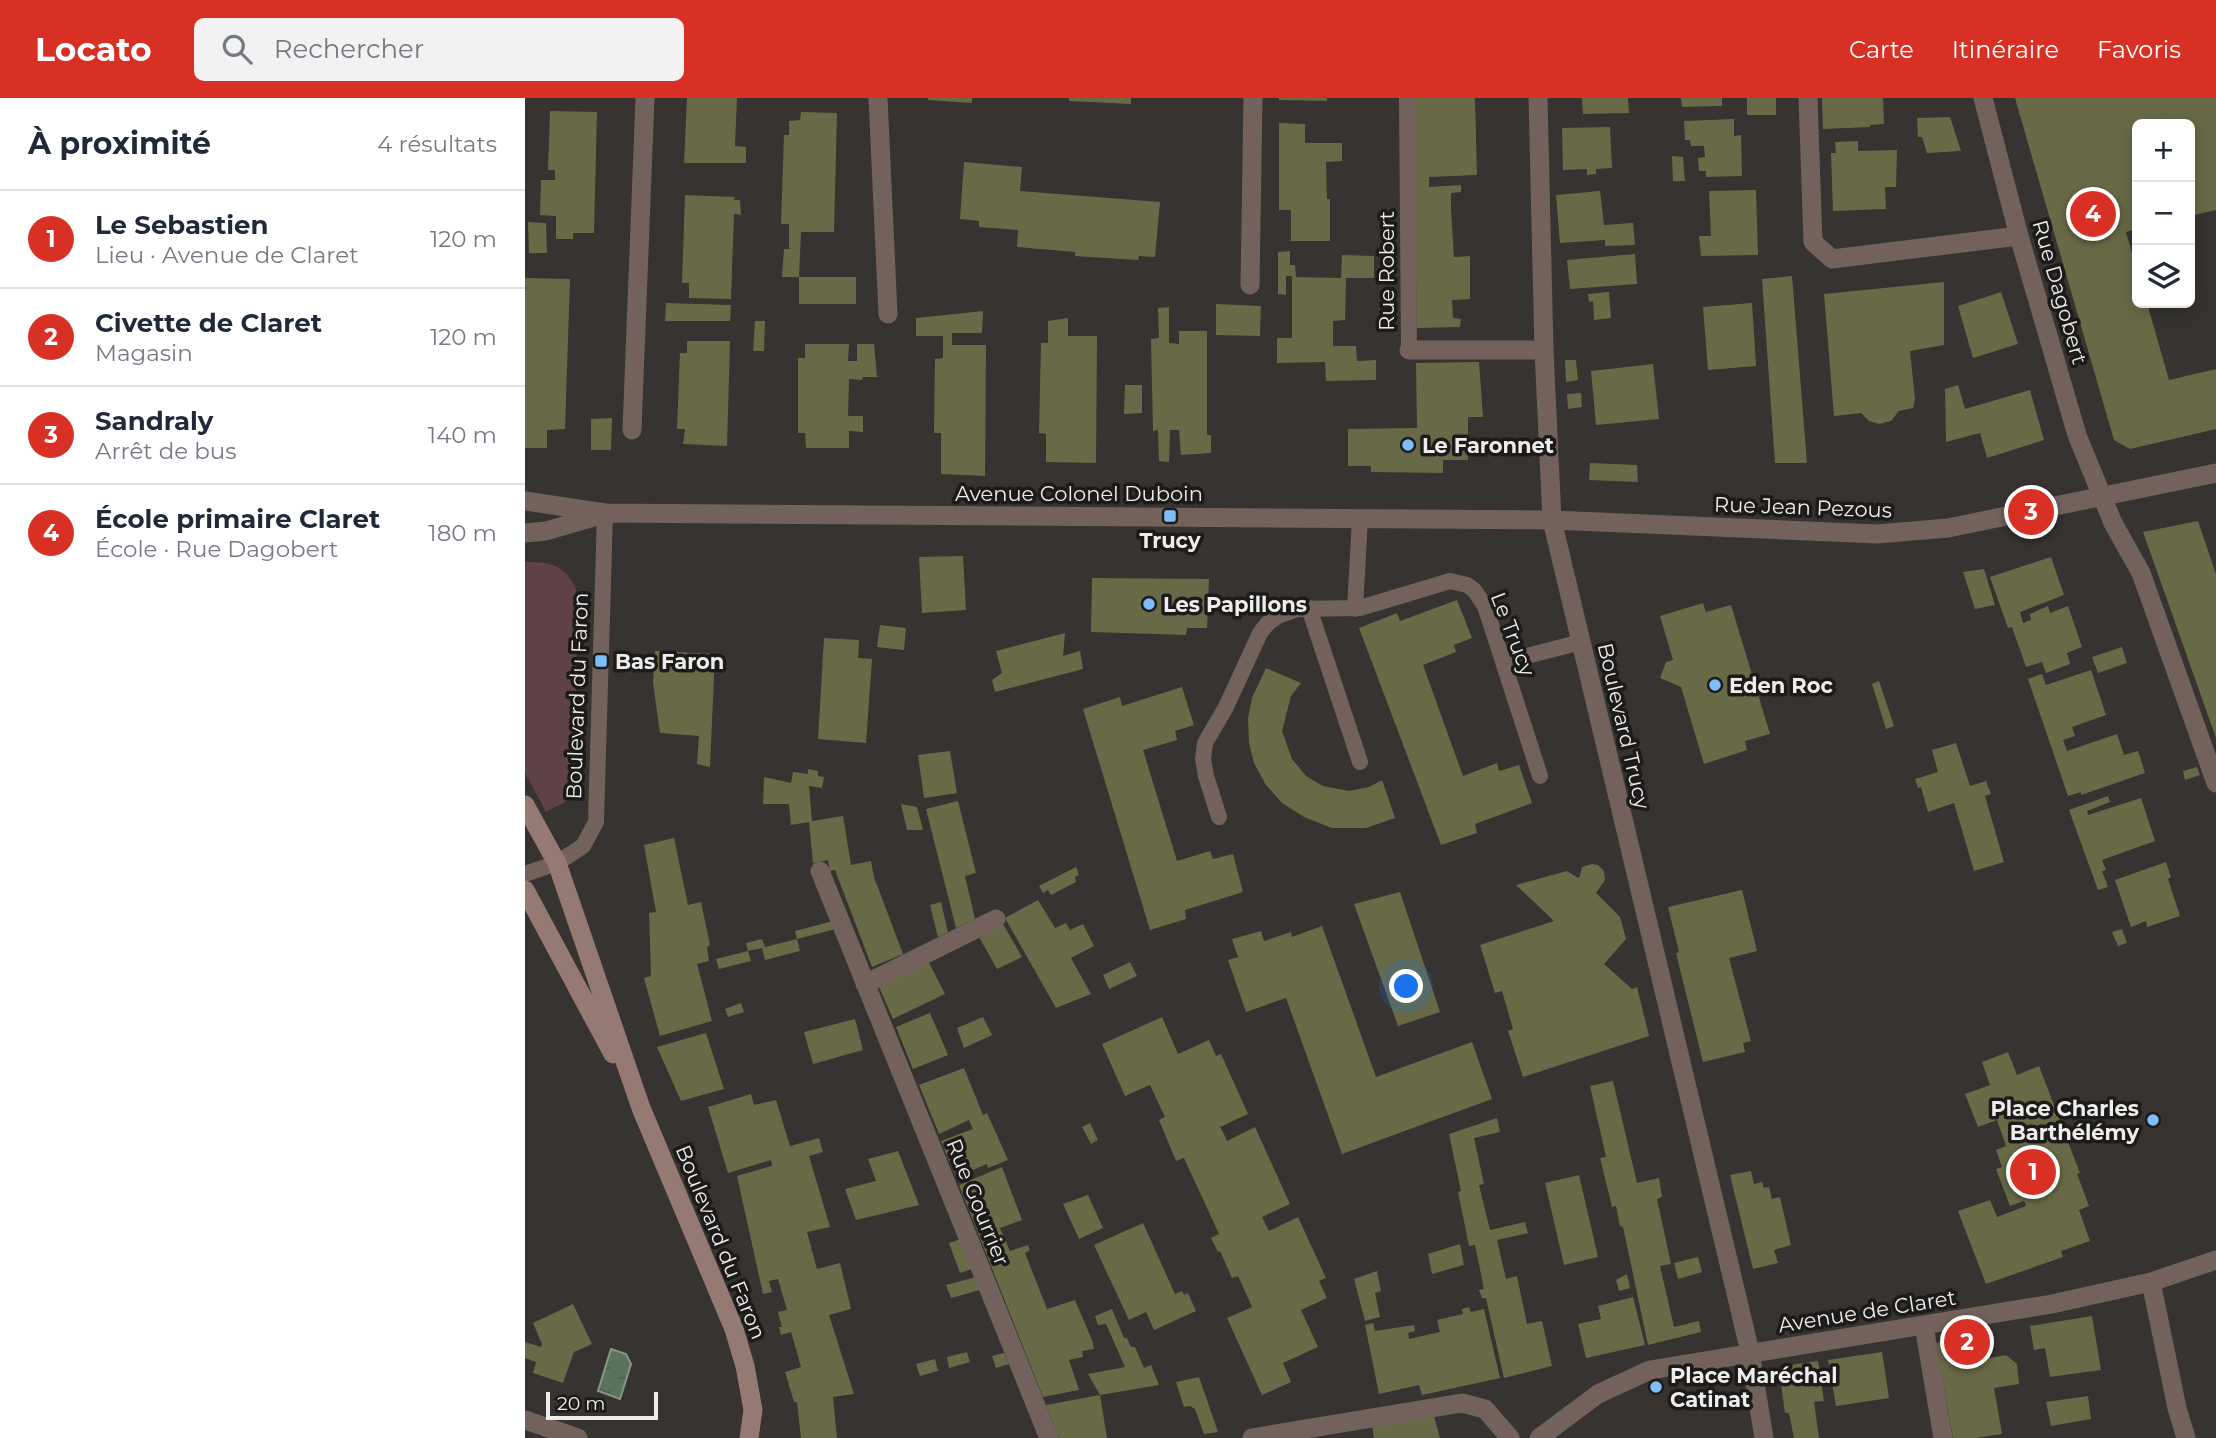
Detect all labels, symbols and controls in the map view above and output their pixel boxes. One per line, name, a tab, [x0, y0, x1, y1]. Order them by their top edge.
search box	[194, 18, 684, 81]
text: Locato	[35, 29, 152, 69]
icon: search	[218, 30, 256, 68]
text: Rechercher	[274, 33, 424, 65]
text: Carte	[1849, 35, 1914, 64]
text: Itinéraire	[1952, 35, 2059, 64]
text: Favoris	[2097, 35, 2181, 64]
map controls	[2132, 119, 2195, 308]
button: +	[2132, 119, 2195, 182]
text: À proximité	[28, 125, 211, 162]
text: 4 résultats	[377, 130, 497, 158]
button: −	[2132, 182, 2195, 245]
pin: 4	[2070, 188, 2116, 240]
text: Le Sebastien	[95, 209, 268, 241]
street label: Rue Robert	[1374, 211, 1399, 331]
street label: Rue Dagobert	[2027, 217, 2093, 367]
text: 1	[46, 225, 56, 253]
text: 120 m	[430, 225, 497, 253]
text: Lieu · Avenue de Claret	[95, 241, 359, 269]
button: layers	[2132, 245, 2195, 308]
text: Civette de Claret	[95, 307, 322, 339]
text: 2	[44, 323, 58, 351]
text: 120 m	[430, 323, 497, 351]
text: Magasin	[95, 339, 193, 367]
text: Sandraly	[95, 405, 213, 437]
text: 3	[44, 421, 58, 449]
text: 140 m	[428, 421, 497, 449]
place label: Le Faronnet	[1422, 433, 1554, 458]
text: Arrêt de bus	[95, 437, 237, 465]
marker: Le Faronnet	[1400, 437, 1416, 453]
street label: Avenue Colonel Duboin	[955, 481, 1203, 506]
pin: 3	[2008, 486, 2054, 538]
street label: Rue Jean Pezous	[1714, 491, 1892, 523]
text: École primaire Claret	[95, 503, 380, 535]
marker: Trucy	[1162, 508, 1178, 524]
text: 4	[43, 519, 59, 547]
text: 180 m	[428, 519, 497, 547]
place label: Trucy	[1139, 528, 1201, 553]
text: École · Rue Dagobert	[95, 535, 338, 563]
street label: Le Trucy	[1486, 589, 1541, 680]
street label: Boulevard du Faron	[561, 592, 593, 800]
place label: Les Papillons	[1163, 592, 1307, 617]
marker: Les Papillons	[1141, 596, 1157, 612]
street label: Boulevard Trucy	[1593, 640, 1655, 812]
place label: Bas Faron	[615, 649, 724, 674]
marker: Bas Faron	[593, 653, 609, 669]
place label: Eden Roc	[1729, 673, 1833, 698]
marker: Eden Roc	[1707, 677, 1723, 693]
your location	[1389, 969, 1423, 1003]
place label: Place Charles Barthélémy	[1990, 1096, 2139, 1145]
marker: Place Charles Barthélémy	[2145, 1112, 2161, 1128]
street label: Rue Gourrier	[941, 1135, 1015, 1269]
street label: Boulevard du Faron	[671, 1141, 771, 1343]
pin: 1	[2010, 1146, 2056, 1198]
street label: Avenue de Claret	[1776, 1285, 1958, 1337]
pin: 2	[1944, 1316, 1990, 1368]
place label: Place Maréchal Catinat	[1670, 1363, 1837, 1412]
marker: Place Maréchal Catinat	[1648, 1379, 1664, 1395]
scale bar	[546, 1389, 658, 1421]
text: 20 m	[557, 1392, 605, 1415]

